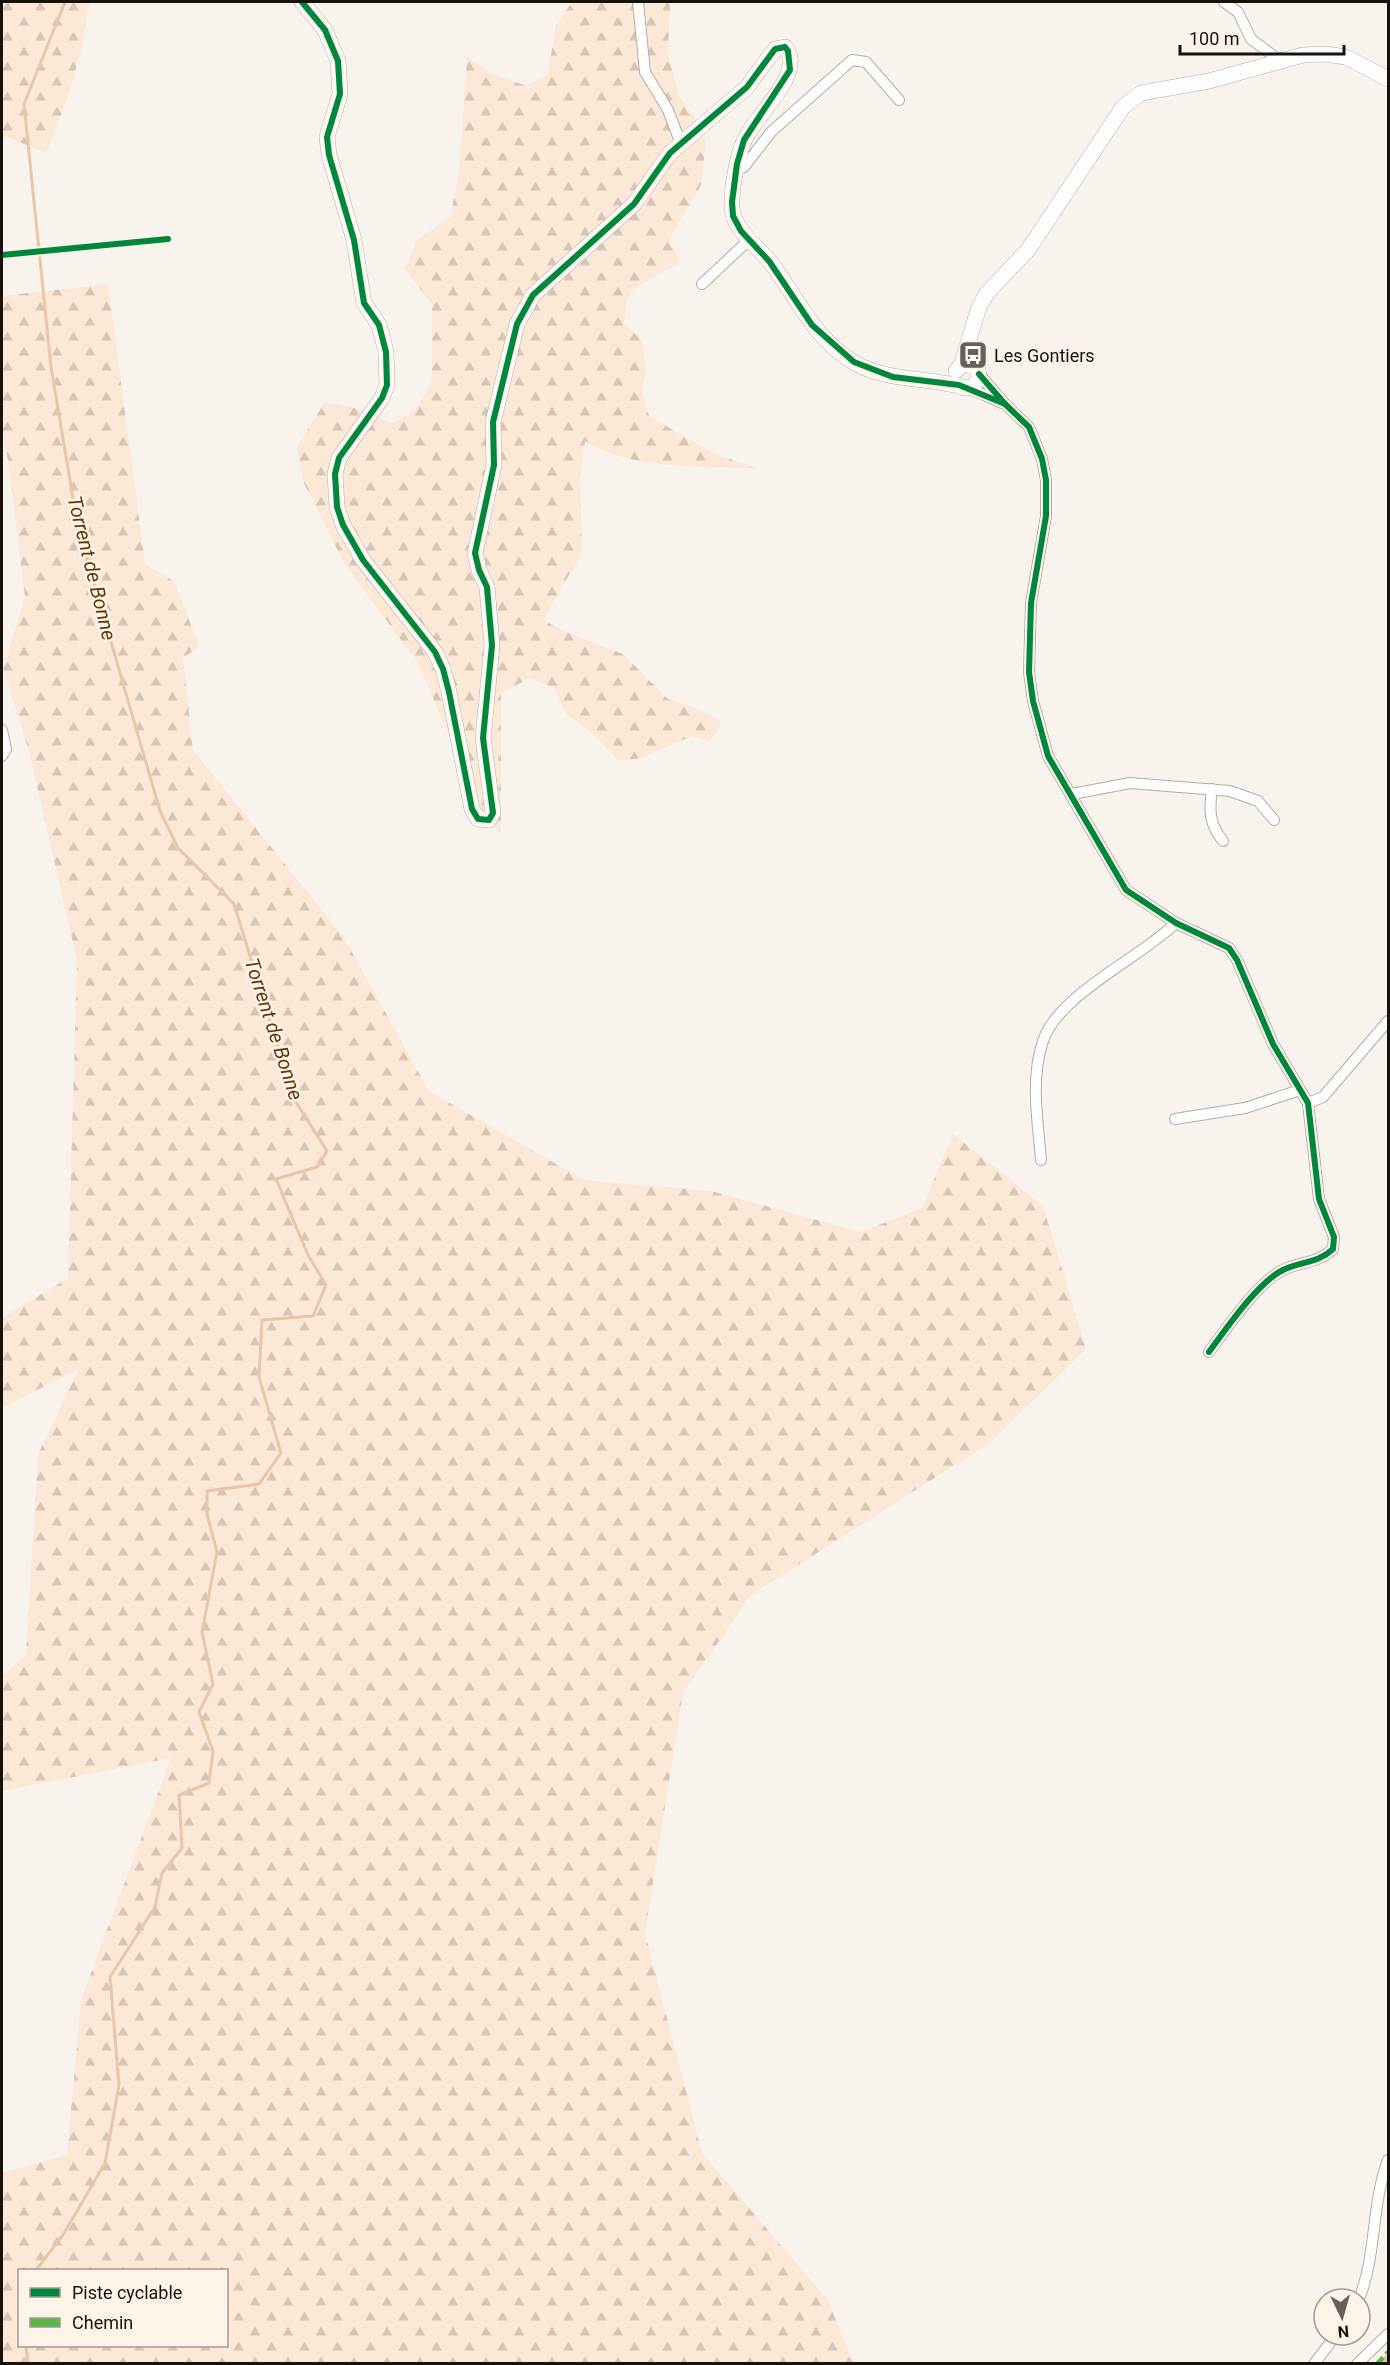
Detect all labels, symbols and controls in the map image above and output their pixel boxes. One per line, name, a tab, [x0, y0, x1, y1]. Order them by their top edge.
scale bar	[1180, 18, 1344, 56]
text: 100 m	[1189, 28, 1240, 49]
bus stop icon: Les Gontiers	[957, 339, 989, 371]
place label: Les Gontiers	[994, 345, 1095, 366]
water label: Torrent de Bonne	[62, 493, 122, 643]
water label: Torrent de Bonne	[240, 955, 308, 1103]
legend	[18, 2269, 228, 2347]
text: Piste cyclable	[72, 2282, 182, 2303]
north arrow	[1312, 2287, 1372, 2347]
text: Chemin	[72, 2312, 133, 2333]
text: N	[1337, 2321, 1350, 2341]

